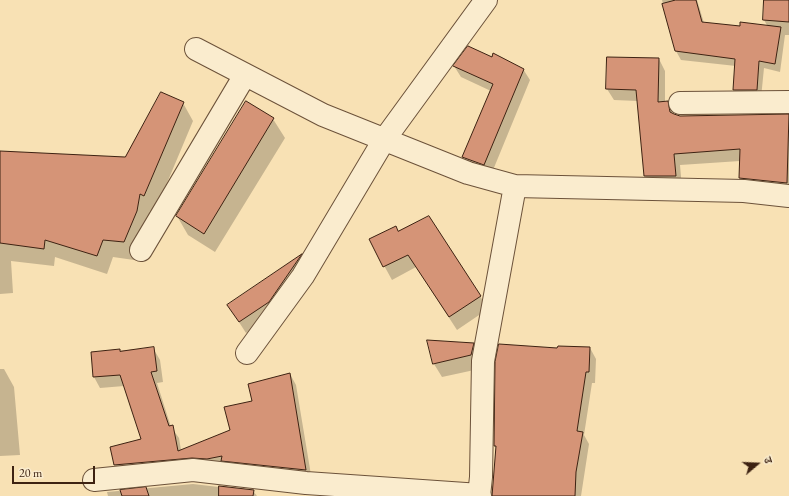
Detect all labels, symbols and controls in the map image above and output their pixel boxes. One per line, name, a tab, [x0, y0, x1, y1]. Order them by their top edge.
north arrow	[737, 444, 777, 484]
text: उ	[761, 455, 776, 465]
scale bar	[14, 458, 97, 484]
text: 20 m	[19, 465, 42, 481]

